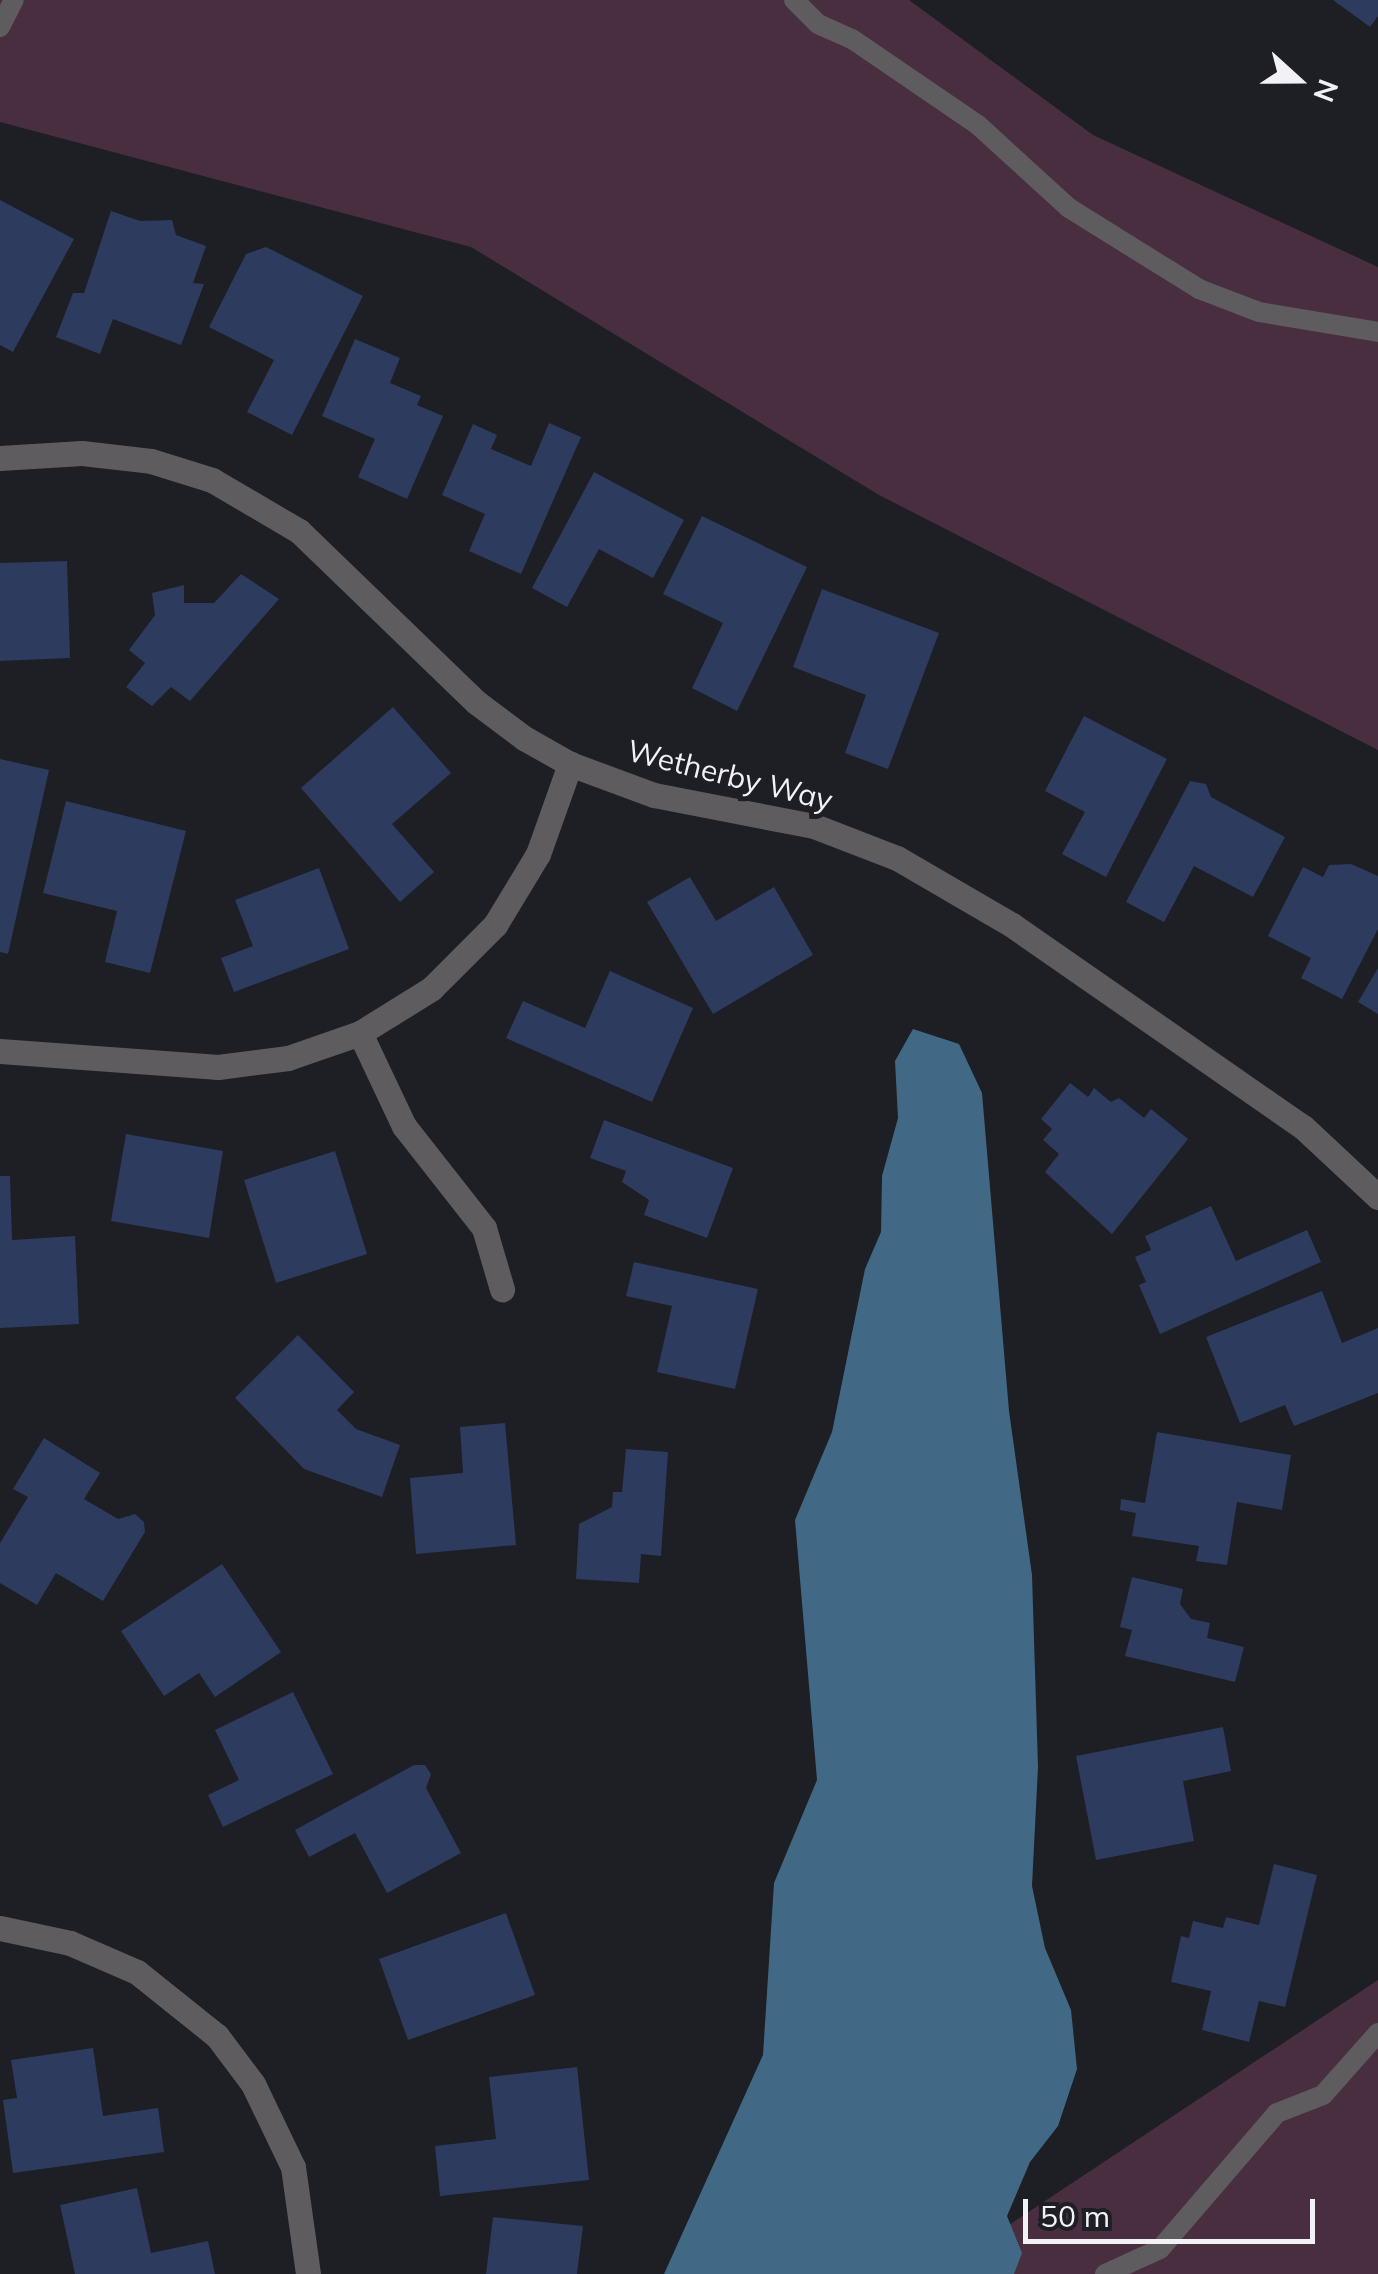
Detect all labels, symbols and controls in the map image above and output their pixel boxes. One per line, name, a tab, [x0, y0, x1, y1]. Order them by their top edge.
north arrow	[1248, 30, 1348, 130]
text: N	[1306, 75, 1347, 107]
street label: Wetherby Way	[624, 732, 836, 818]
scale bar	[1028, 2179, 1320, 2241]
text: 50 m	[1040, 2197, 1110, 2235]

